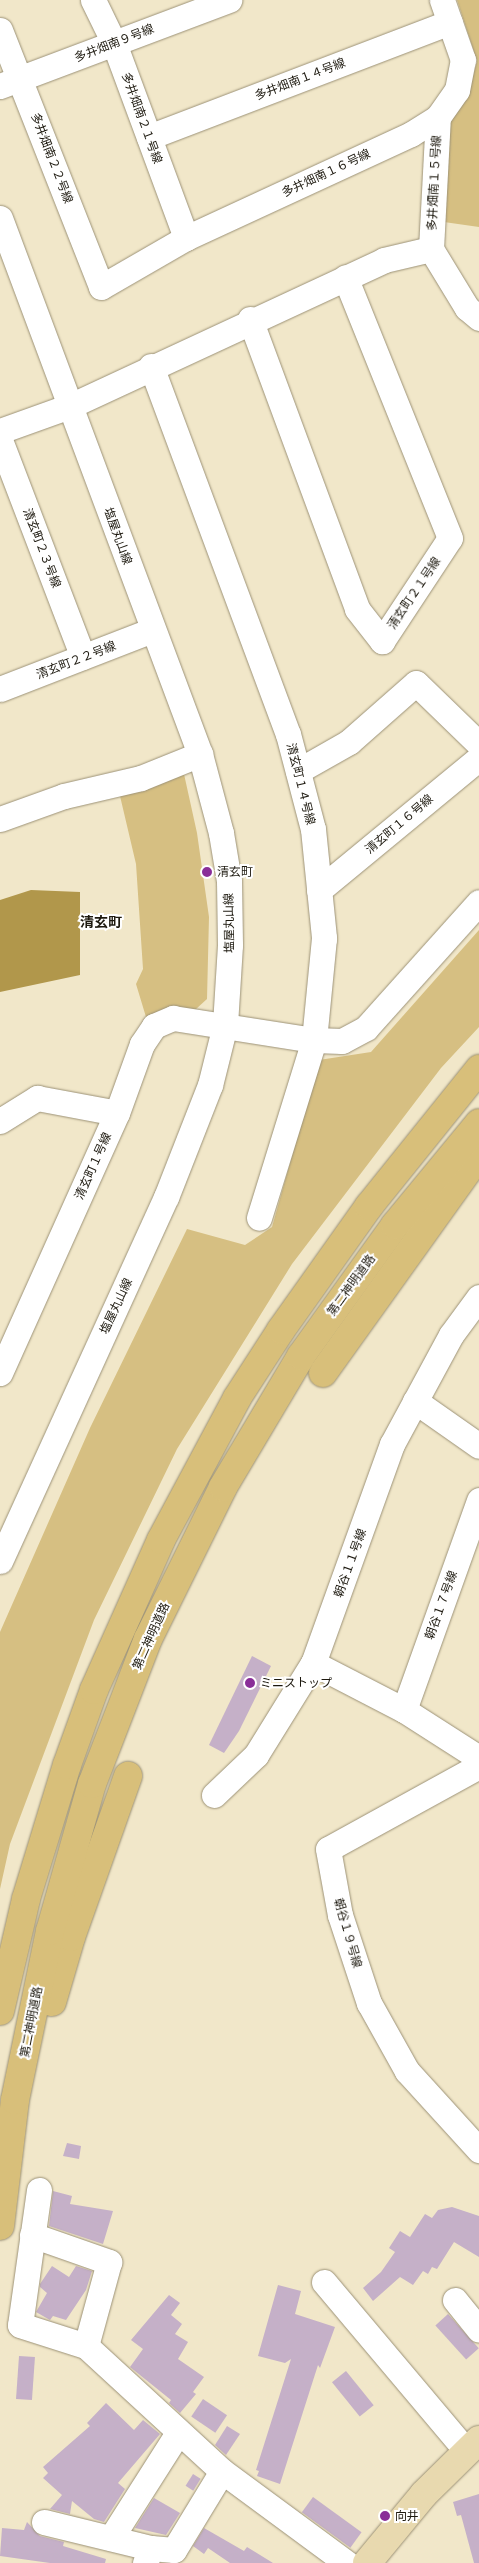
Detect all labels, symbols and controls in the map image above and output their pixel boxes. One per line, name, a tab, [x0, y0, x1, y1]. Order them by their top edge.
street label: 多井畑南９号線	[72, 21, 156, 65]
street label: 多井畑南１４号線	[253, 55, 347, 103]
street label: 多井畑南２１号線	[119, 70, 165, 166]
street label: 多井畑南２２号線	[28, 111, 76, 205]
street label: 多井畑南１５号線	[424, 135, 444, 231]
street label: 多井畑南１６号線	[279, 146, 373, 200]
street label: 塩屋丸山線	[101, 505, 135, 567]
street label: 清玄町２３号線	[20, 506, 64, 590]
street label: 清玄町２１号線	[385, 554, 443, 632]
street label: 清玄町２２号線	[34, 638, 118, 682]
street label: 清玄町１４号線	[284, 742, 318, 826]
street label: 清玄町１６号線	[362, 791, 436, 857]
place label: 清玄町	[217, 865, 253, 879]
marker: 清玄町	[201, 866, 213, 878]
street label: 塩屋丸山線	[221, 893, 237, 953]
district label: 清玄町	[80, 914, 122, 930]
street label: 清玄町１号線	[72, 1130, 114, 1202]
street label: 第二神明道路	[324, 1252, 378, 1318]
street label: 塩屋丸山線	[97, 1276, 135, 1336]
street label: 朝谷１１号線	[331, 1527, 369, 1599]
street label: 朝谷１７号線	[422, 1569, 460, 1641]
street label: 第二神明道路	[130, 1600, 172, 1672]
place label: ミニストップ	[260, 1676, 332, 1690]
marker: ミニストップ	[244, 1677, 256, 1689]
street label: 朝谷１９号線	[331, 1896, 365, 1970]
street label: 第二神明道路	[17, 1985, 45, 2059]
place label: 向井	[395, 2509, 419, 2523]
marker: 向井	[379, 2510, 391, 2522]

